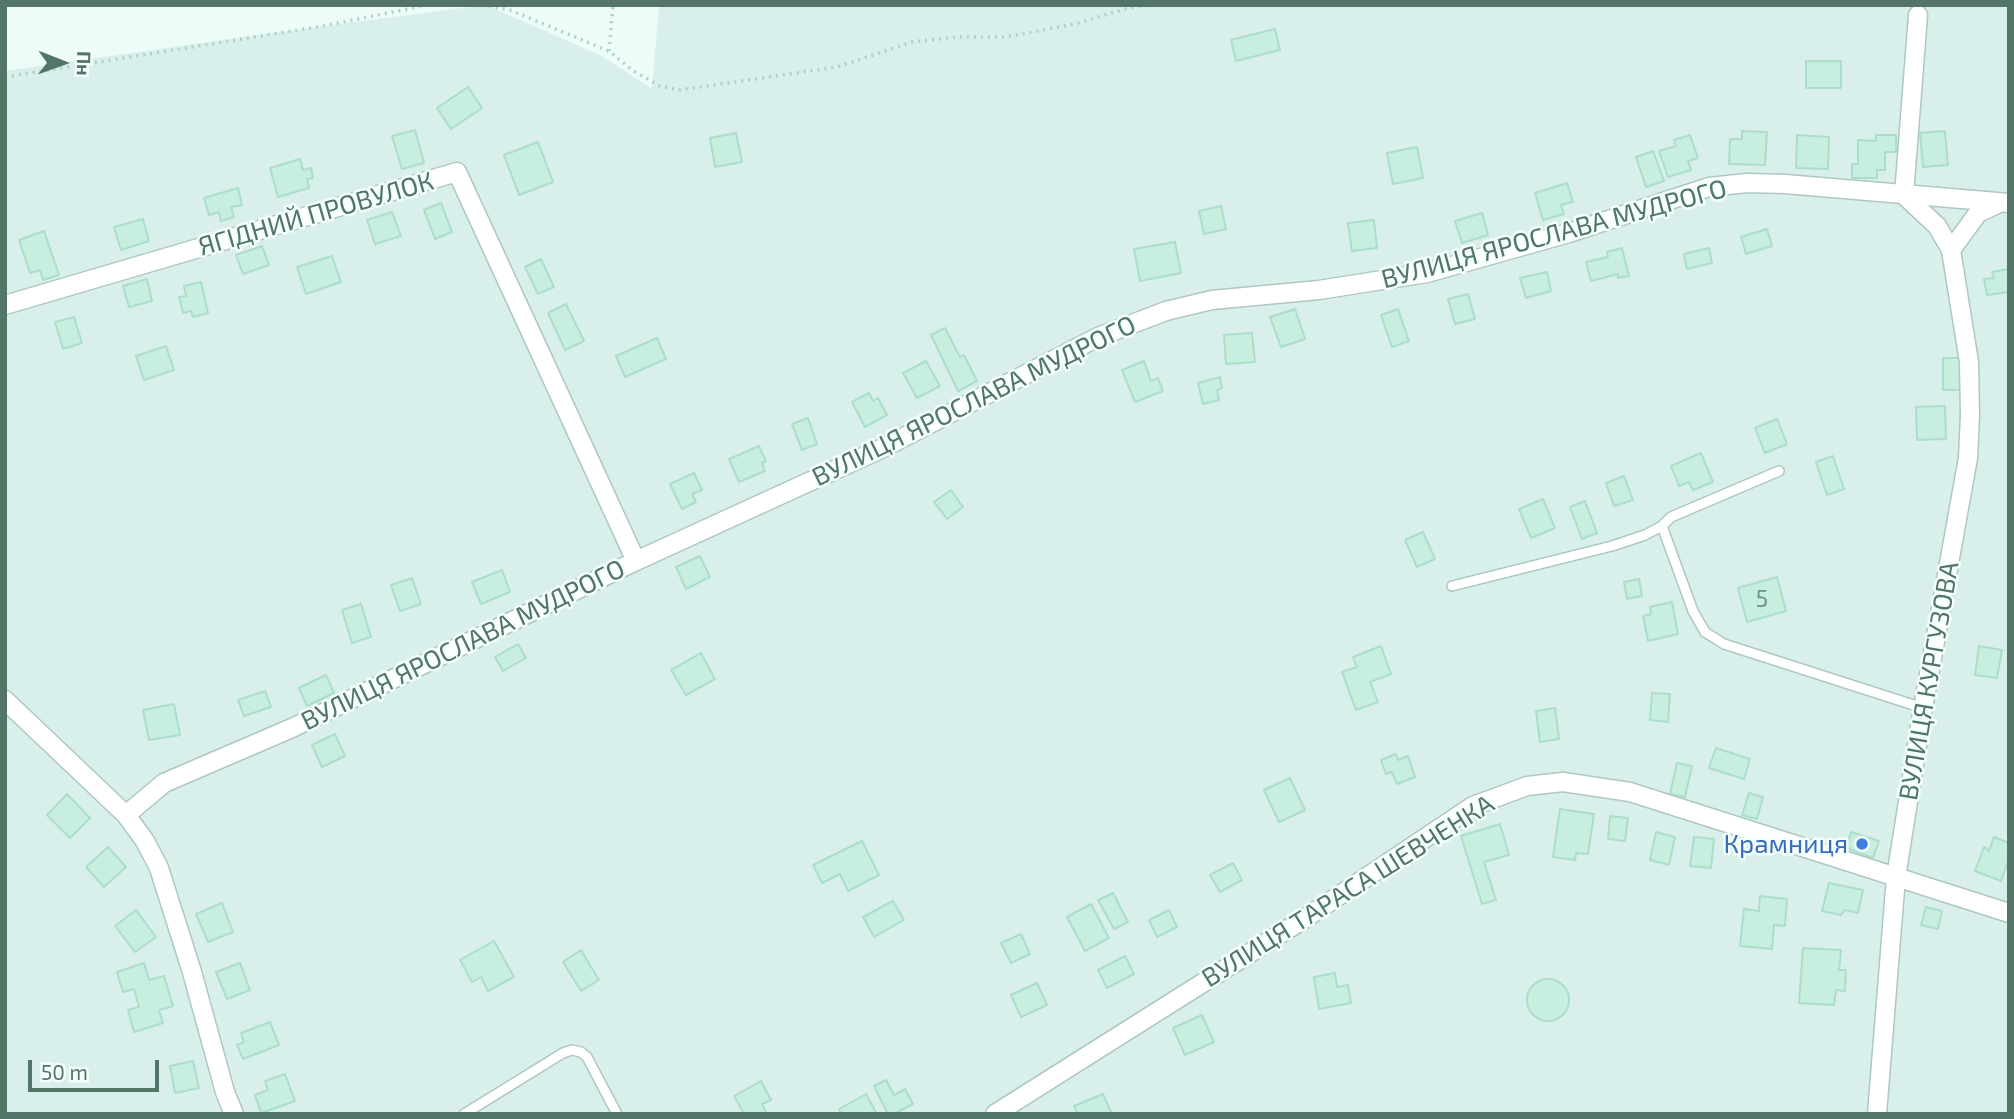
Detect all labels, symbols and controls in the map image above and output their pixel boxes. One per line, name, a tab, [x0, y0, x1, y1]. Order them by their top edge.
north arrow	[28, 28, 98, 98]
text: Пн	[73, 51, 96, 76]
street label: ЯГІДНИЙ ПРОВУЛОК	[195, 166, 437, 262]
street label: ВУЛИЦЯ ЯРОСЛАВА МУДРОГО	[1378, 173, 1730, 295]
street label: ВУЛИЦЯ ЯРОСЛАВА МУДРОГО	[807, 309, 1141, 493]
street label: ВУЛИЦЯ ЯРОСЛАВА МУДРОГО	[296, 553, 630, 737]
street label: ВУЛИЦЯ КУРГУЗОВА	[1893, 559, 1965, 803]
house number: 5	[1756, 585, 1768, 613]
street label: ВУЛИЦЯ ТАРАСА ШЕВЧЕНКА	[1196, 788, 1500, 994]
place label: Крамниця	[1723, 828, 1848, 860]
marker: Крамниця	[1854, 836, 1870, 852]
scale bar	[32, 1046, 163, 1090]
text: 50 m	[41, 1059, 88, 1084]

